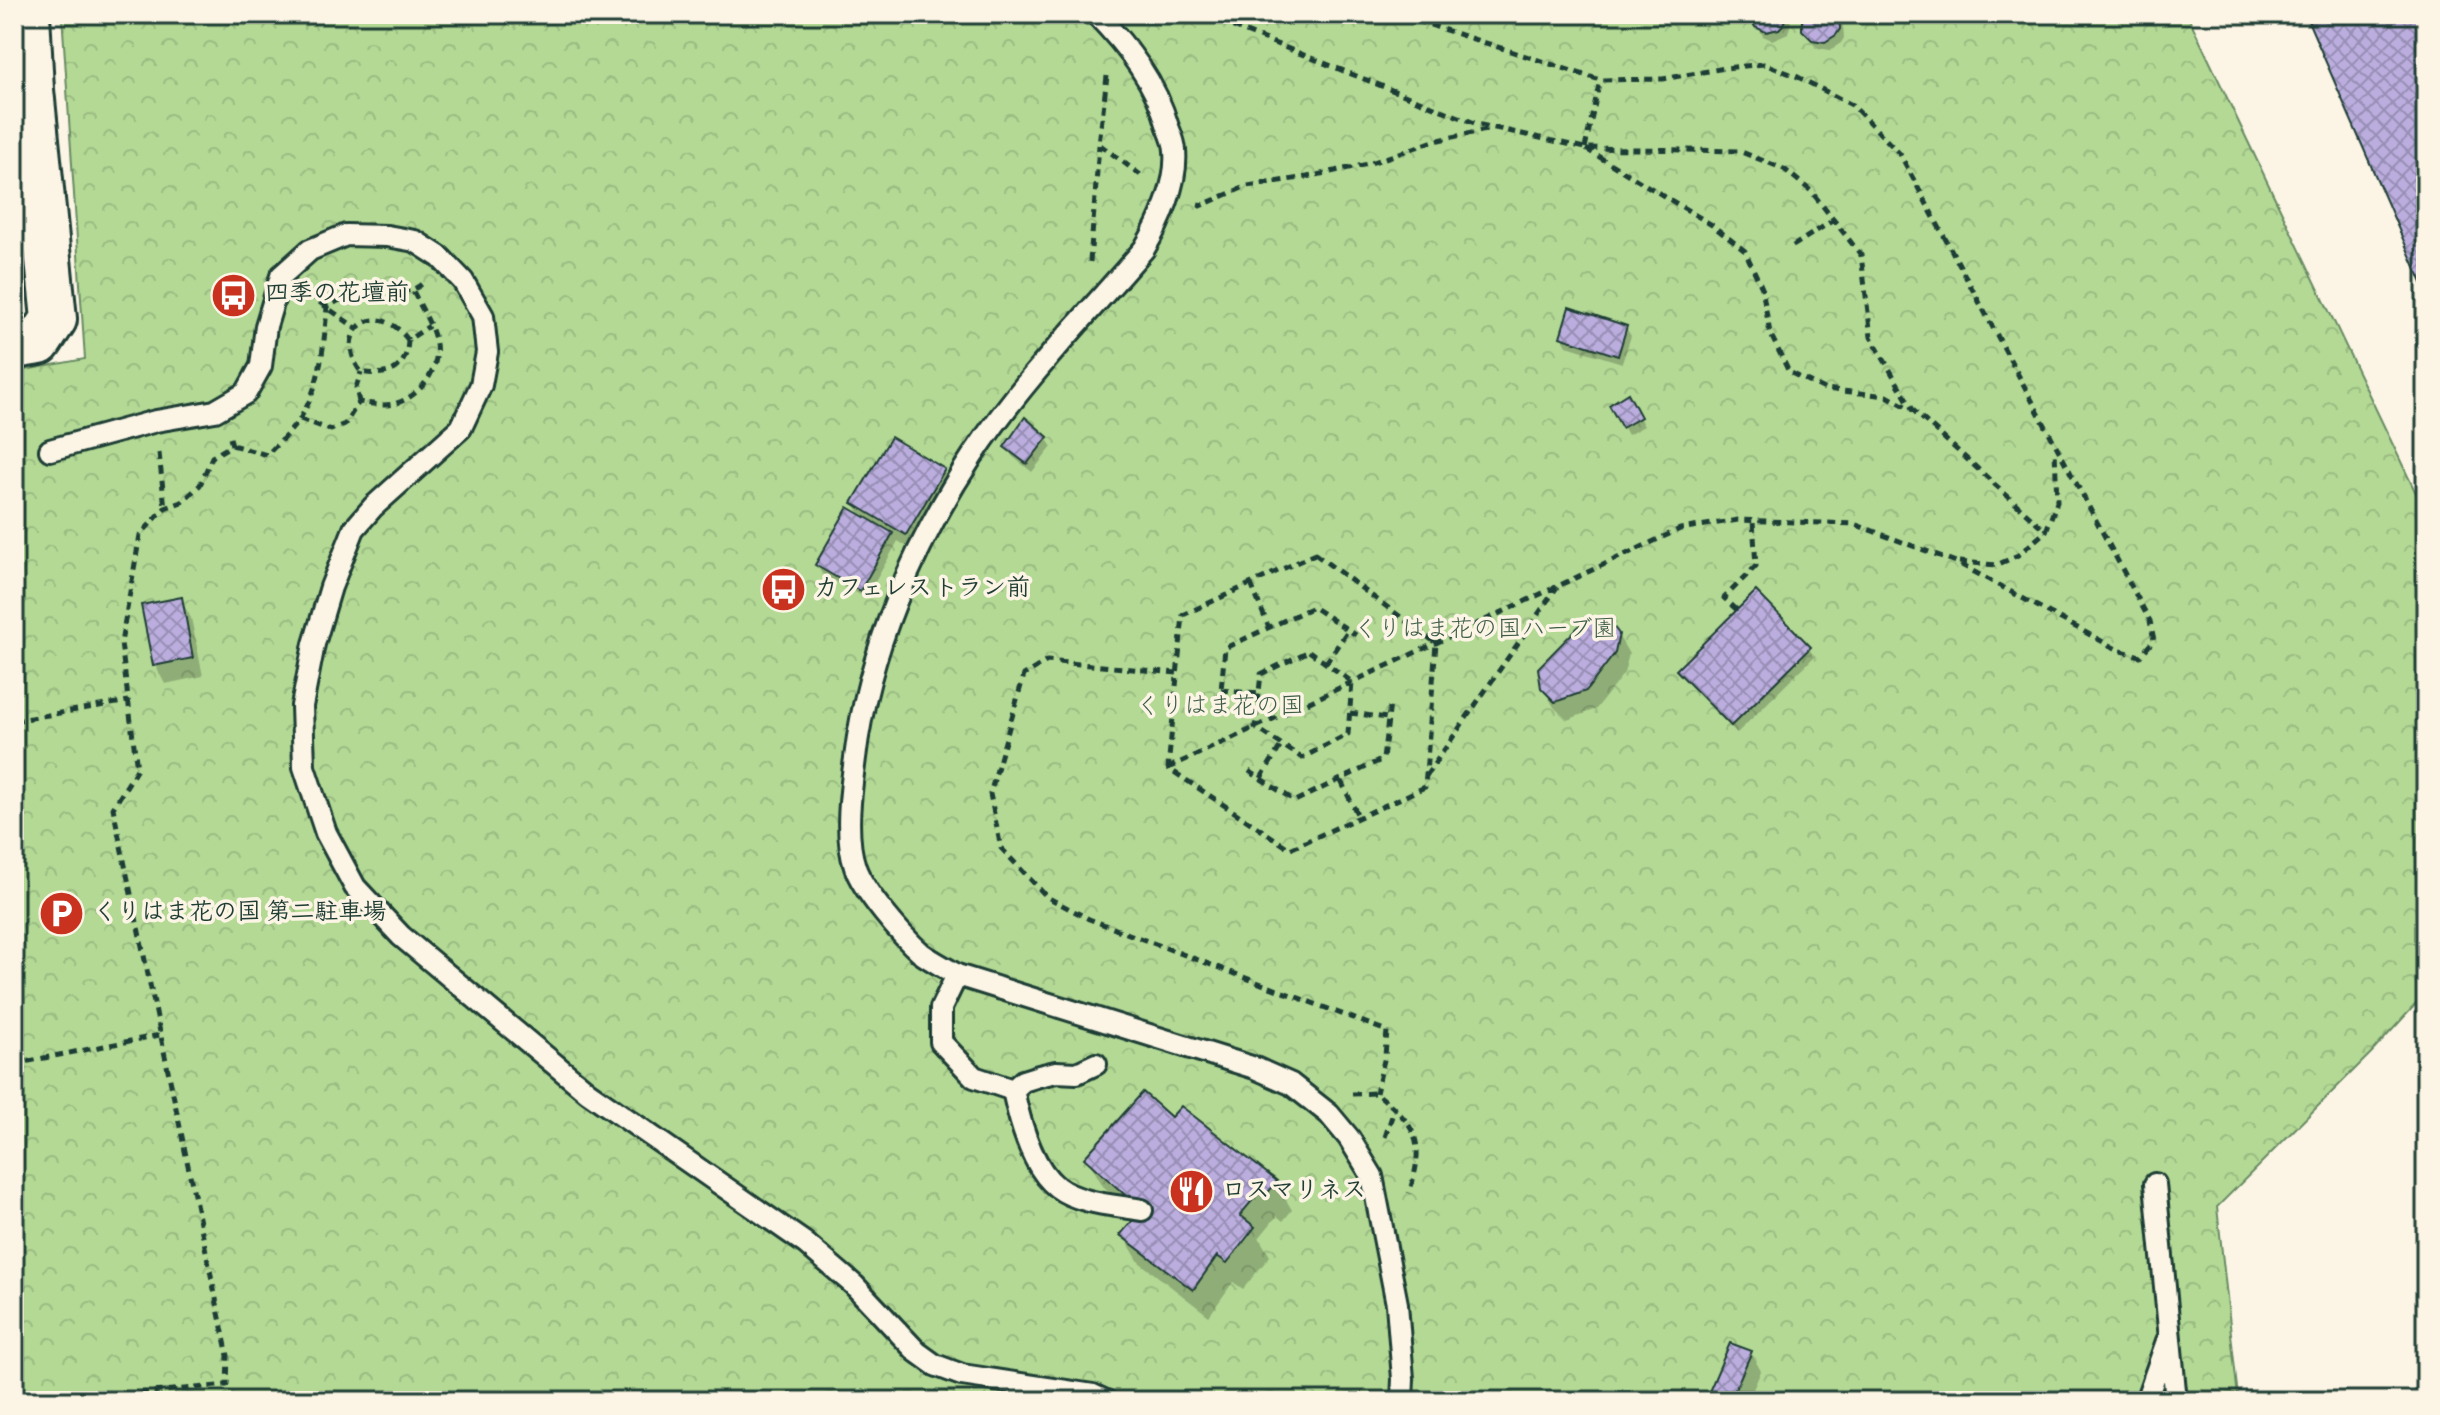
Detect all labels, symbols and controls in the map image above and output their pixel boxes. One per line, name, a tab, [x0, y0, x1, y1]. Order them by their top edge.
bus stop icon: 四季の花壇前	[210, 271, 258, 319]
place label: 四季の花壇前	[265, 278, 409, 312]
bus stop icon: カフェレストラン前	[759, 566, 807, 614]
place label: カフェレストラン前	[814, 573, 1030, 607]
park label: くりはま花の国ハーブ園	[1353, 614, 1617, 648]
park label: くりはま花の国	[1136, 691, 1304, 725]
parking icon: くりはま花の国 第二駐車場	[38, 890, 86, 938]
place label: くりはま花の国 第二駐車場	[93, 897, 387, 931]
restaurant icon: ロスマリネス	[1167, 1168, 1215, 1216]
place label: ロスマリネス	[1222, 1175, 1366, 1209]

